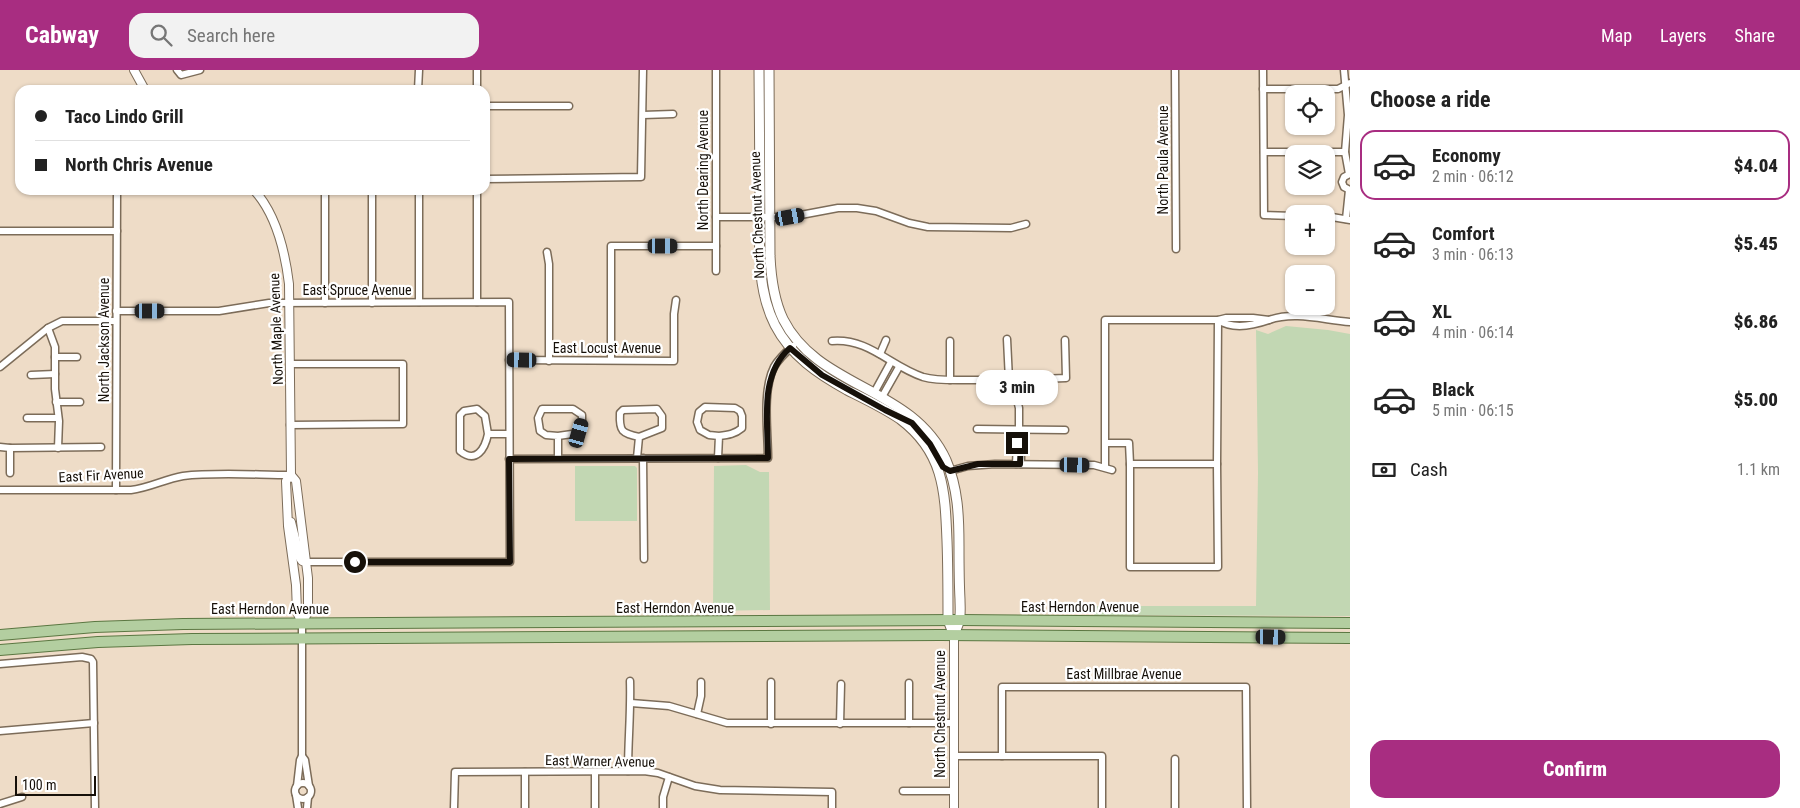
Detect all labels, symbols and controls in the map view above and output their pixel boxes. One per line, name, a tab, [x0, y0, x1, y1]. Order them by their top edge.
search box	[129, 13, 479, 58]
text: Cabway	[25, 21, 99, 49]
icon: search	[147, 21, 175, 49]
text: Search here	[187, 24, 275, 47]
text: Map	[1601, 25, 1632, 46]
text: Layers	[1660, 25, 1707, 46]
text: Share	[1735, 25, 1775, 46]
map controls	[1285, 85, 1335, 315]
button: locate	[1285, 85, 1335, 135]
text: Choose a ride	[1370, 87, 1491, 112]
text: Taco Lindo Grill	[65, 105, 184, 128]
street label: North Paula Avenue	[1155, 105, 1171, 215]
street label: North Dearing Avenue	[695, 109, 711, 230]
icon: car	[1372, 143, 1417, 188]
text: Economy	[1432, 144, 1501, 167]
button: layers	[1285, 145, 1335, 195]
street label: North Chestnut Avenue	[747, 151, 767, 279]
text: North Chris Avenue	[65, 153, 213, 176]
text: $4.04	[1734, 154, 1778, 177]
text: 2 min · 06:12	[1432, 167, 1514, 186]
button: +	[1285, 205, 1335, 255]
car	[773, 207, 806, 227]
icon: car	[1372, 221, 1417, 266]
text: Comfort	[1432, 222, 1495, 245]
text: $5.45	[1734, 232, 1778, 255]
car	[648, 239, 678, 254]
text: 3 min · 06:13	[1432, 245, 1514, 264]
button: −	[1285, 265, 1335, 315]
street label: North Maple Avenue	[266, 272, 286, 385]
street label: North Jackson Avenue	[96, 277, 112, 402]
street label: East Spruce Avenue	[302, 282, 412, 298]
icon: car	[1372, 299, 1417, 344]
text: XL	[1432, 300, 1452, 323]
car	[135, 304, 165, 319]
text: $6.86	[1734, 310, 1778, 333]
text: 4 min · 06:14	[1432, 323, 1514, 342]
street label: East Locust Avenue	[553, 340, 662, 356]
car	[506, 352, 537, 368]
callout: 3 min	[976, 370, 1058, 406]
icon: car	[1372, 377, 1417, 422]
text: 3 min	[999, 378, 1035, 397]
text: Black	[1432, 378, 1474, 401]
text: $5.00	[1734, 388, 1778, 411]
text: 5 min · 06:15	[1432, 401, 1514, 420]
car	[567, 417, 590, 449]
route end	[1006, 432, 1028, 454]
icon: cash	[1370, 456, 1398, 484]
car	[1059, 457, 1090, 473]
text: Cash	[1410, 458, 1448, 481]
text: 1.1 km	[1737, 460, 1780, 479]
street label: East Fir Avenue	[58, 465, 144, 485]
route start	[344, 551, 366, 573]
street label: East Herndon Avenue	[1021, 599, 1139, 615]
street label: East Herndon Avenue	[616, 600, 734, 616]
street label: East Herndon Avenue	[211, 601, 329, 617]
car	[1255, 629, 1286, 645]
street label: North Chestnut Avenue	[932, 650, 948, 778]
street label: East Millbrae Avenue	[1066, 666, 1182, 682]
button: Confirm	[1370, 740, 1780, 798]
street label: East Warner Avenue	[545, 752, 656, 770]
scale bar	[15, 773, 96, 796]
text: 100 m	[22, 777, 57, 793]

